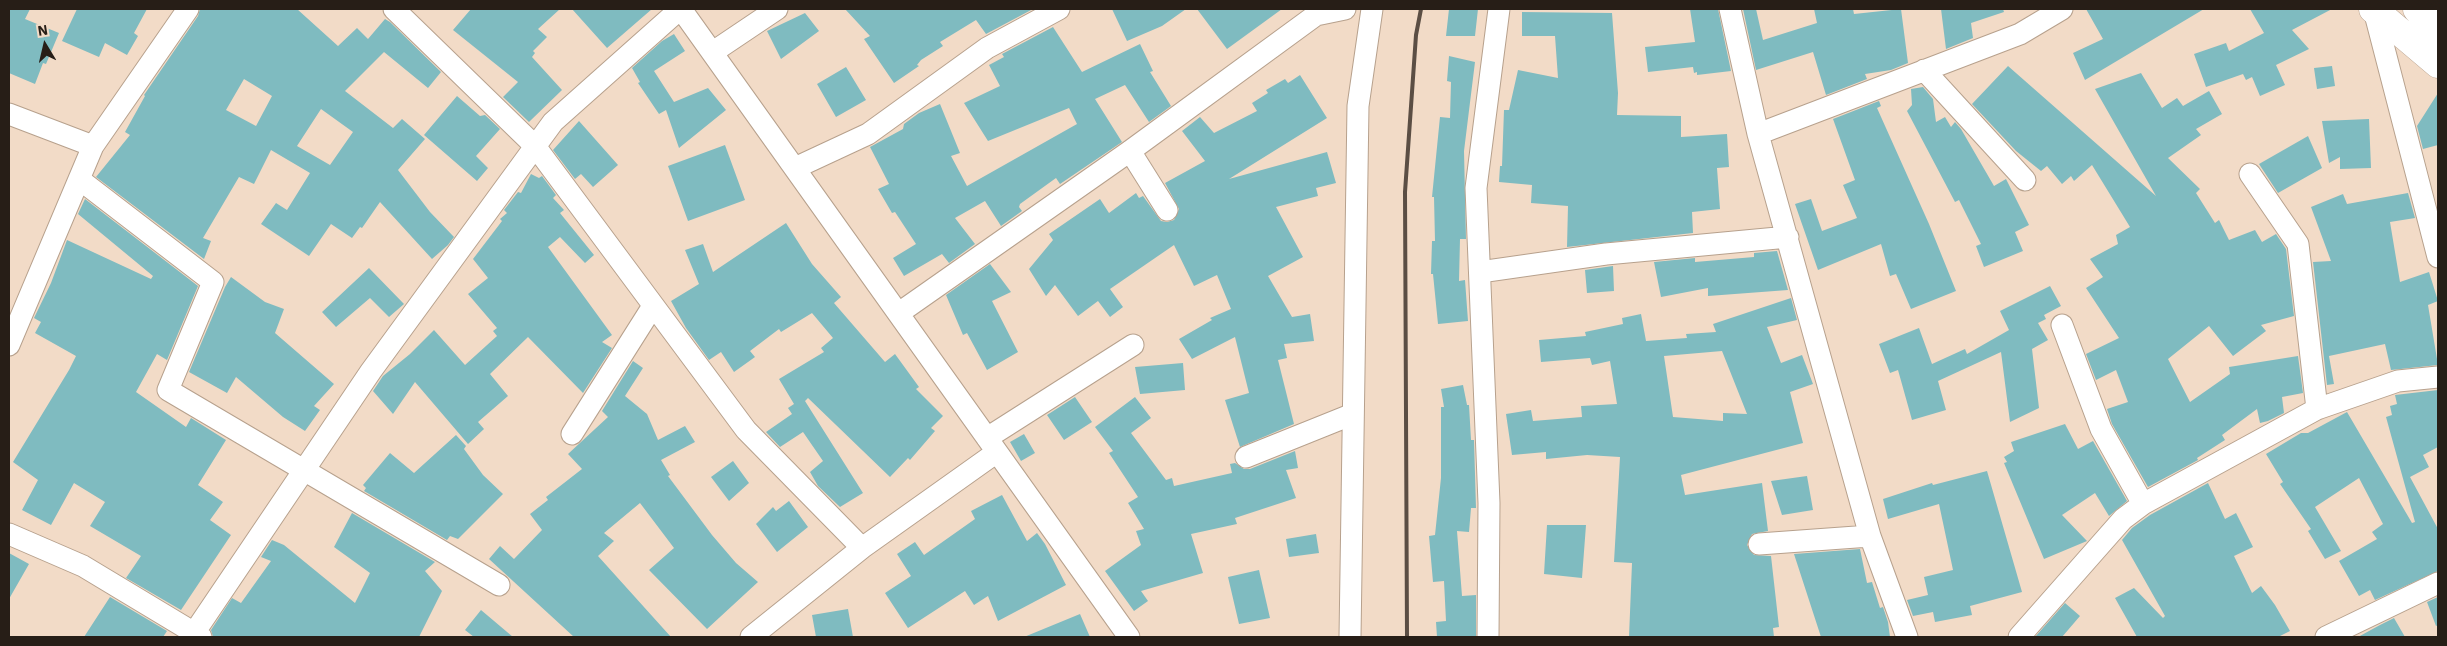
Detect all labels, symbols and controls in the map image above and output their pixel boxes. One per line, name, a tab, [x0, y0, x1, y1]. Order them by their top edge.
north arrow	[20, 20, 70, 70]
text: N	[36, 21, 49, 40]

